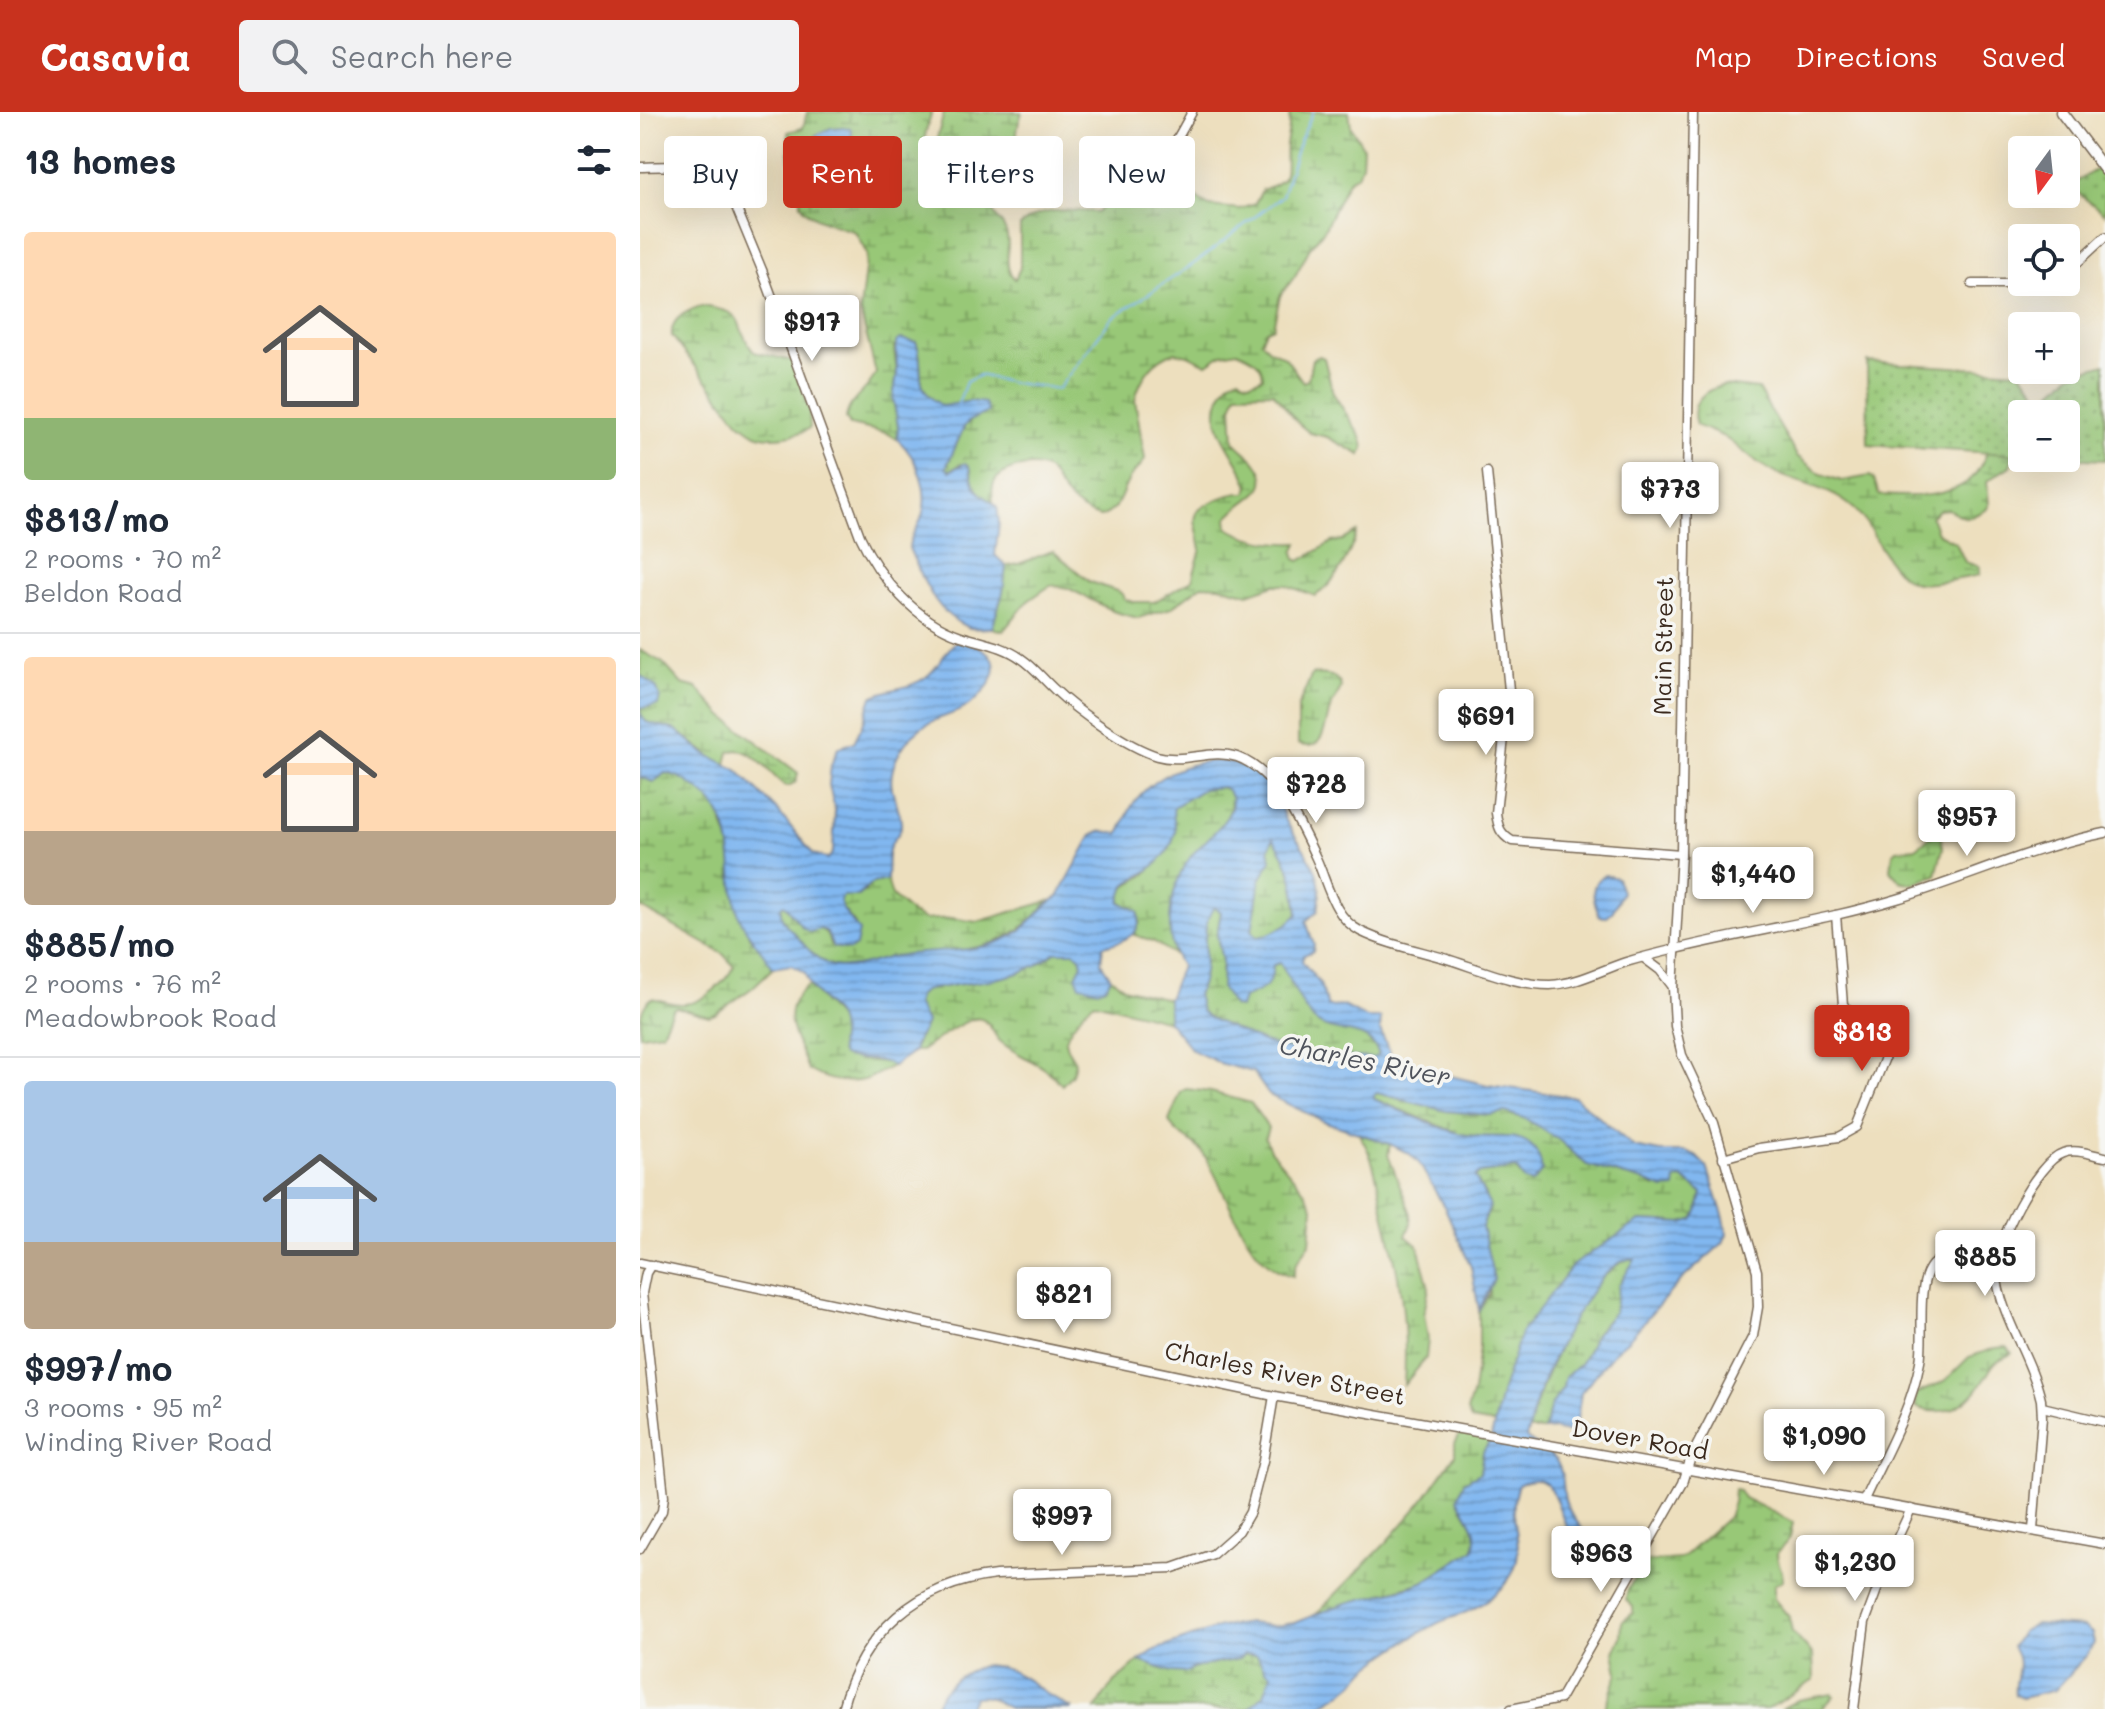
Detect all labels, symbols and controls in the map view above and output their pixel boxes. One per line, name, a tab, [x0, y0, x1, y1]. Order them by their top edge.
search box	[239, 20, 799, 92]
text: Casavia	[40, 31, 191, 81]
icon: search	[267, 34, 311, 78]
text: Search here	[331, 36, 513, 76]
text: Map	[1695, 38, 1752, 74]
text: Directions	[1796, 38, 1938, 74]
text: Saved	[1982, 38, 2065, 74]
chip: Buy	[664, 136, 767, 208]
chip: Rent	[783, 136, 902, 208]
chip: Filters	[918, 136, 1063, 208]
chip: New	[1079, 136, 1195, 208]
north arrow	[2008, 136, 2080, 208]
map controls	[2008, 136, 2080, 472]
text: 13 homes	[24, 138, 177, 183]
icon: filters	[572, 138, 616, 182]
button: locate	[2008, 224, 2080, 296]
icon: home	[248, 284, 392, 428]
pin: $917	[765, 295, 859, 363]
text: $917	[783, 304, 841, 338]
button: +	[2008, 312, 2080, 384]
button: −	[2008, 400, 2080, 472]
pin: $773	[1623, 462, 1717, 530]
text: $773	[1640, 471, 1700, 505]
text: $813/mo	[24, 496, 169, 541]
text: 2 rooms · 70 m²	[24, 541, 221, 575]
text: Beldon Road	[24, 575, 182, 609]
street label: Main Street	[1646, 576, 1679, 716]
pin: $691	[1439, 689, 1533, 757]
text: $691	[1457, 698, 1515, 732]
icon: home	[248, 709, 392, 853]
pin: $728	[1269, 757, 1363, 825]
text: $728	[1285, 766, 1347, 800]
pin: $957	[1920, 790, 2014, 858]
text: $957	[1936, 799, 1998, 833]
pin: $1,440	[1688, 847, 1818, 915]
text: $1,440	[1710, 856, 1796, 890]
text: $885/mo	[24, 921, 175, 966]
text: 2 rooms · 76 m²	[24, 966, 221, 1000]
text: Meadowbrook Road	[24, 1000, 276, 1034]
pin: $813	[1815, 1005, 1909, 1073]
text: $813	[1832, 1014, 1892, 1048]
water label: Charles River	[1277, 1027, 1454, 1093]
icon: home	[248, 1133, 392, 1277]
pin: $885	[1938, 1230, 2032, 1298]
text: $885	[1953, 1239, 2017, 1273]
pin: $821	[1017, 1267, 1111, 1335]
text: $821	[1035, 1276, 1093, 1310]
street label: Charles River Street	[1162, 1334, 1408, 1411]
text: $997/mo	[24, 1345, 172, 1390]
text: 3 rooms · 95 m²	[24, 1390, 222, 1424]
pin: $1,090	[1759, 1409, 1889, 1477]
street label: Dover Road	[1570, 1411, 1711, 1466]
text: $1,090	[1782, 1418, 1866, 1452]
text: Winding River Road	[24, 1424, 272, 1458]
pin: $997	[1015, 1489, 1109, 1557]
text: $997	[1031, 1498, 1093, 1532]
pin: $963	[1554, 1526, 1648, 1594]
text: $963	[1569, 1535, 1633, 1569]
pin: $1,230	[1790, 1535, 1920, 1603]
text: $1,230	[1814, 1544, 1896, 1578]

